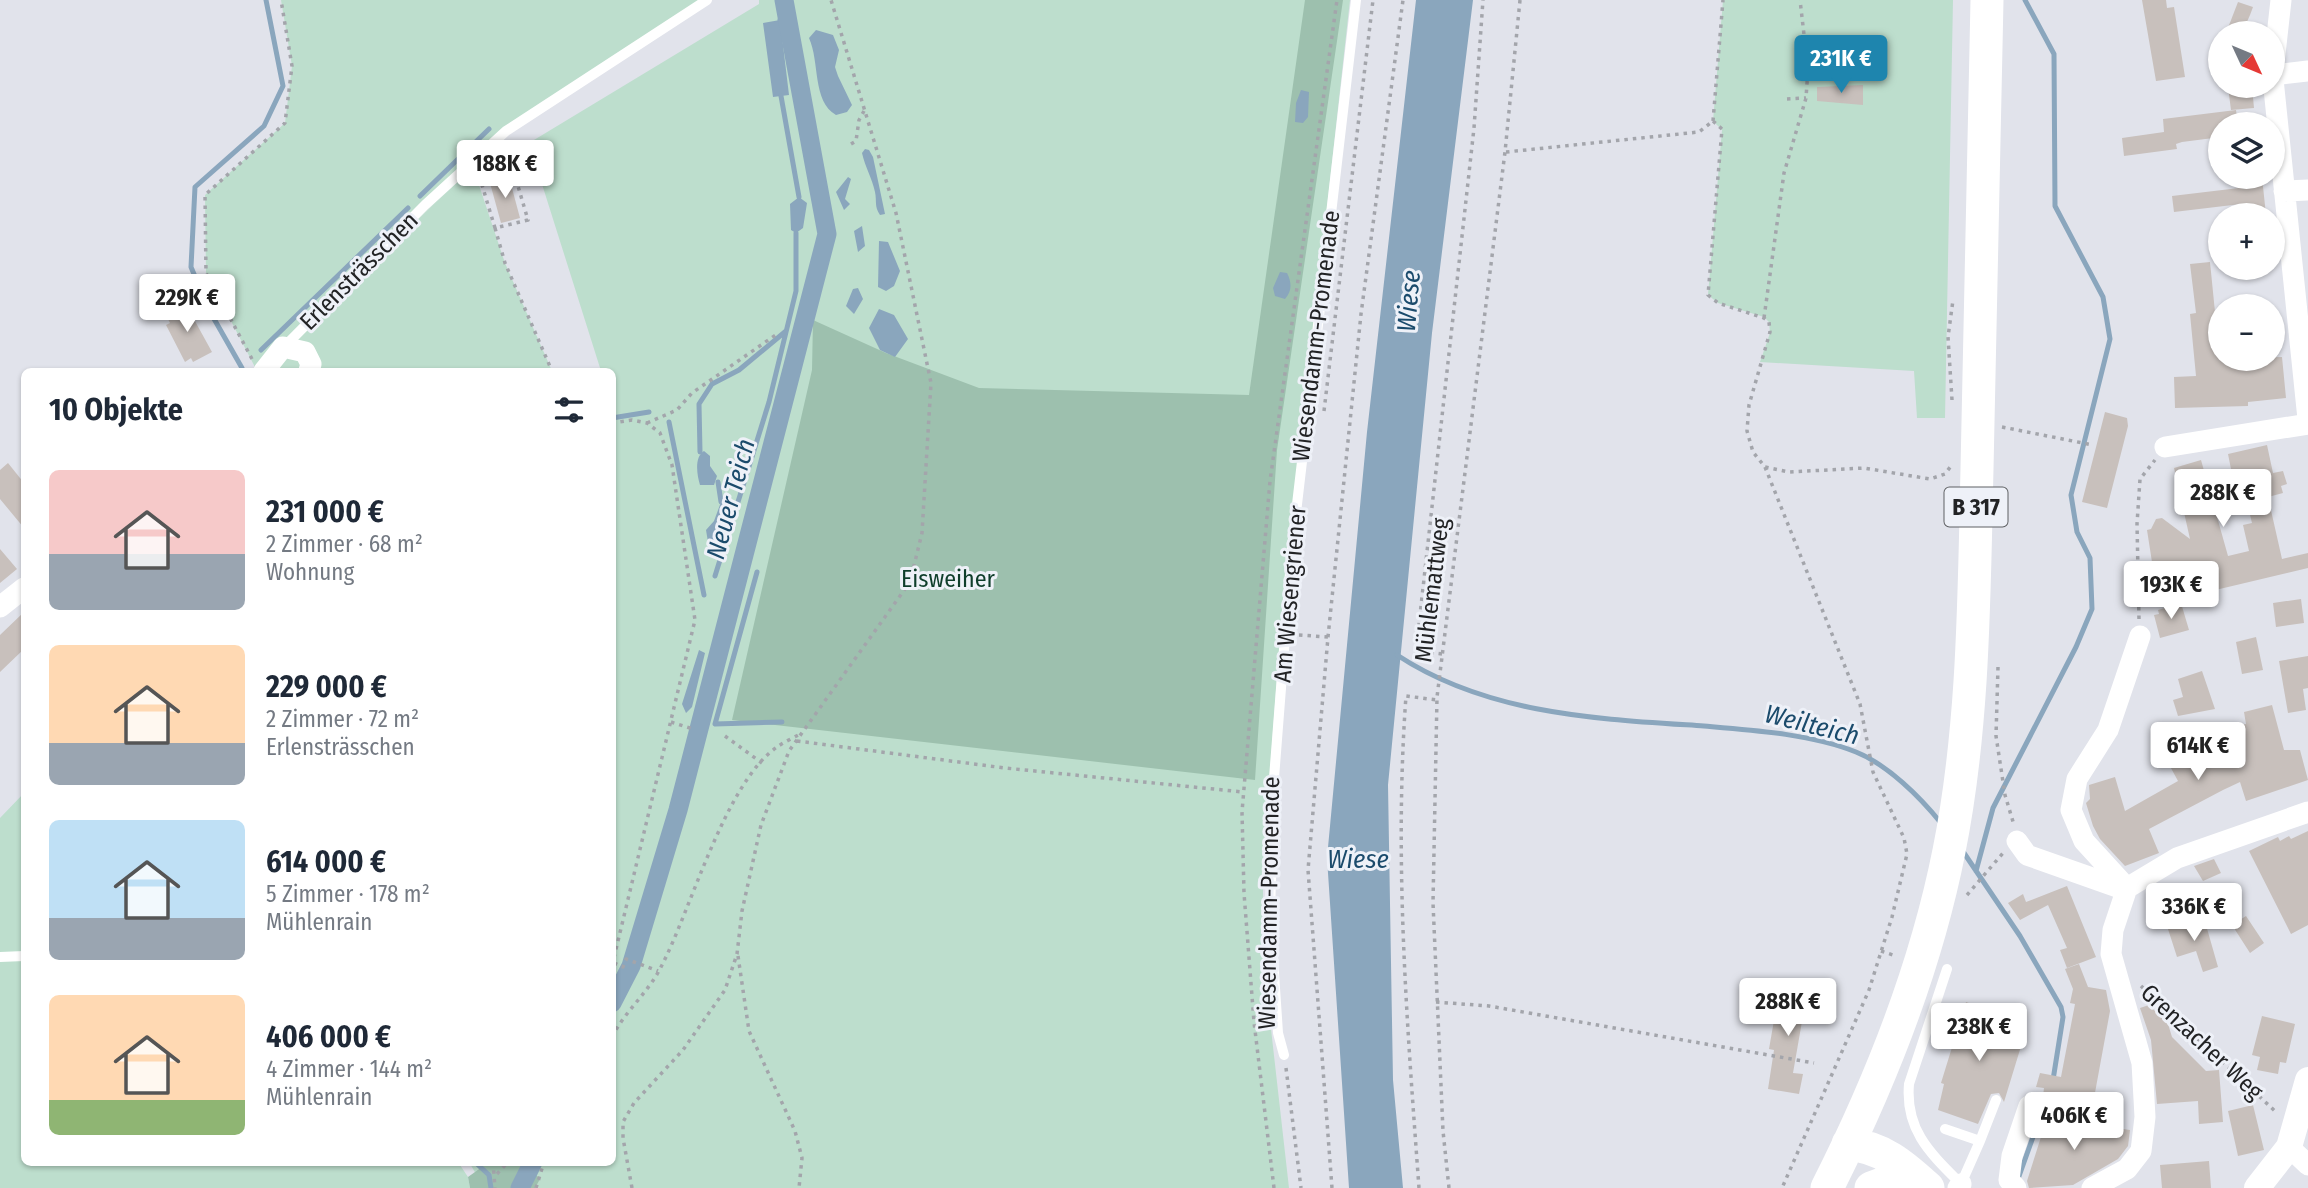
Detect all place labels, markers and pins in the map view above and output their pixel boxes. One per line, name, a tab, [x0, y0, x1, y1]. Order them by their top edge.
pin: 231K €	[1784, 36, 1898, 95]
pin: 188K €	[448, 140, 562, 200]
pin: 229K €	[130, 274, 244, 334]
pin: 288K €	[2166, 470, 2280, 529]
pin: 193K €	[2114, 562, 2228, 621]
pin: 614K €	[2141, 722, 2255, 782]
pin: 336K €	[2137, 884, 2251, 943]
pin: 288K €	[1731, 978, 1845, 1038]
pin: 238K €	[1922, 1004, 2036, 1063]
pin: 406K €	[2017, 1092, 2131, 1152]

